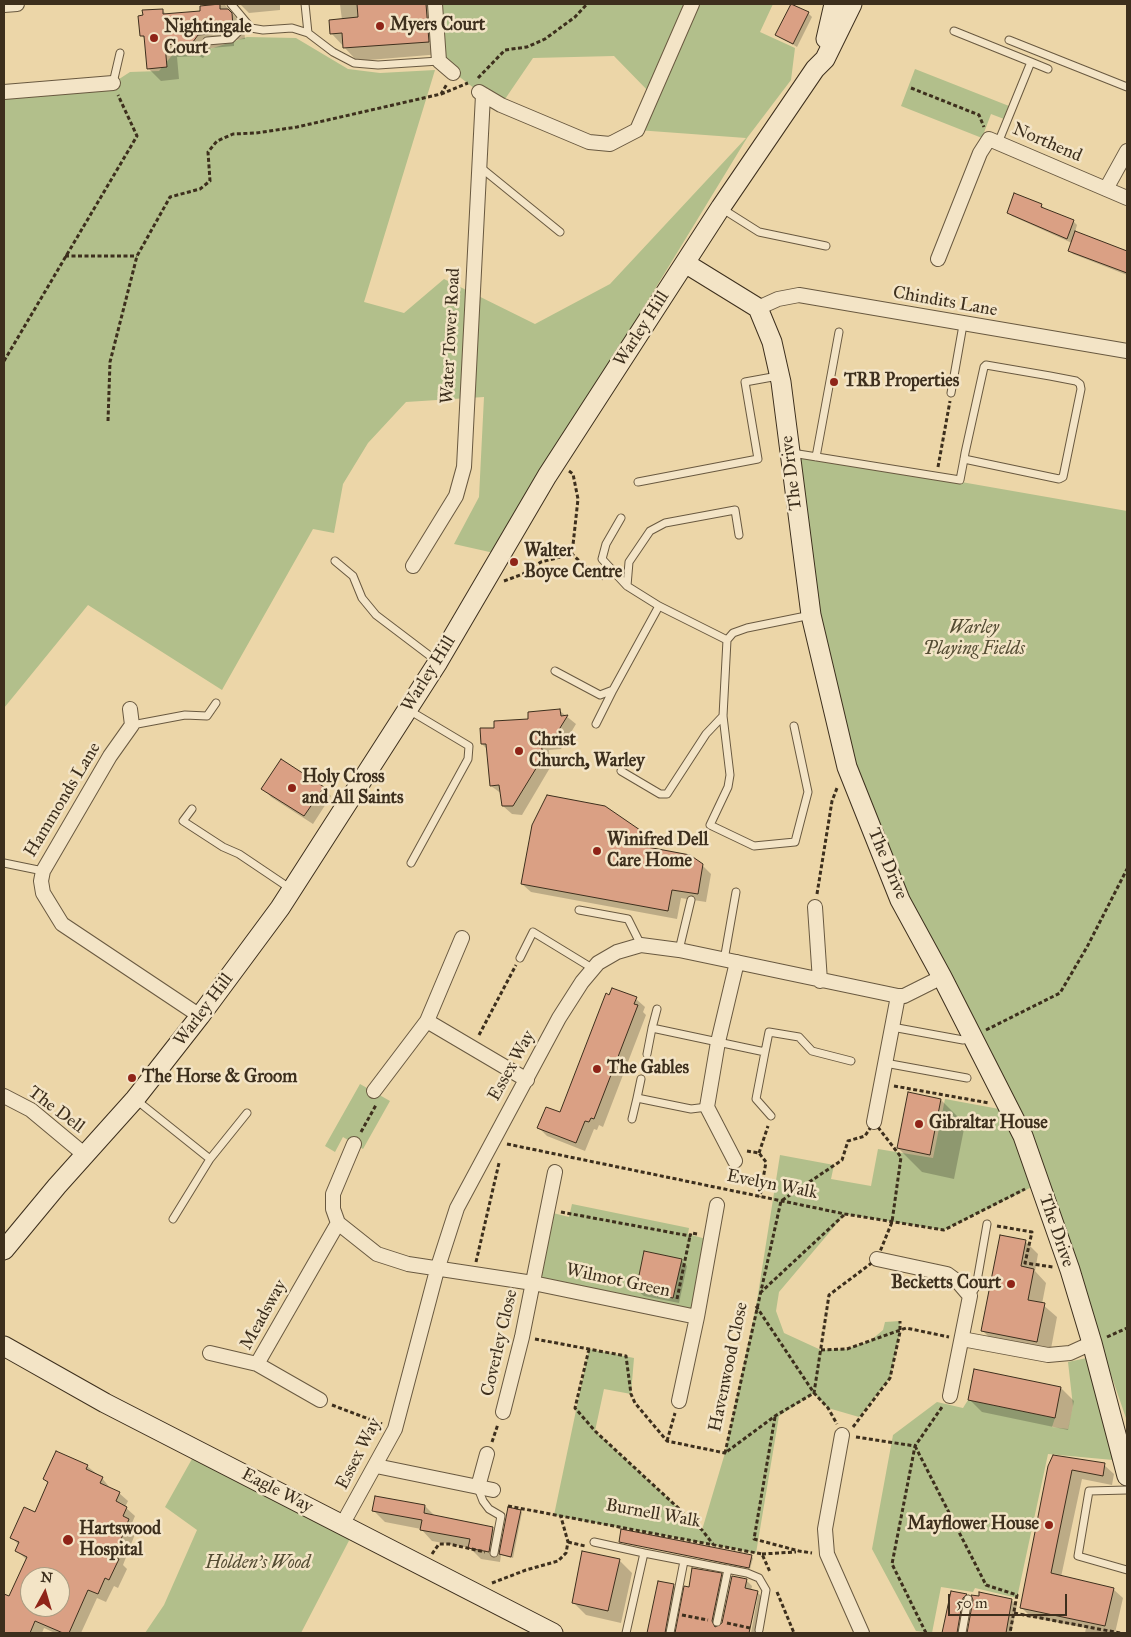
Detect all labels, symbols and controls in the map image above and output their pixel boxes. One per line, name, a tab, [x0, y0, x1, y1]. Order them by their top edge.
place label: Myers Court	[390, 15, 485, 37]
place label: Nightingale Court	[164, 17, 252, 59]
marker: Myers Court	[374, 20, 386, 32]
marker: Nightingale Court	[148, 32, 160, 44]
street label: Northend	[1009, 119, 1085, 167]
street label: Water Tower Road	[437, 267, 465, 405]
street label: Chindits Lane	[891, 282, 999, 322]
street label: Warley Hill	[610, 287, 674, 371]
place label: TRB Properties	[844, 371, 959, 393]
marker: TRB Properties	[828, 376, 840, 388]
street label: The Drive	[777, 434, 807, 512]
place label: Walter Boyce Centre	[524, 541, 622, 584]
marker: Walter Boyce Centre	[508, 556, 520, 568]
park label: Warley Playing Fields	[923, 618, 1025, 660]
street label: Warley Hill	[397, 632, 461, 716]
place label: Christ Church, Warley	[529, 730, 645, 772]
street label: Hammonds Lane	[20, 739, 106, 861]
marker: Christ Church, Warley	[513, 745, 525, 757]
place label: Holy Cross and All Saints	[302, 767, 403, 810]
marker: Holy Cross and All Saints	[286, 782, 298, 794]
street label: The Drive	[862, 825, 912, 903]
place label: Winifred Dell Care Home	[607, 830, 708, 872]
marker: Winifred Dell Care Home	[591, 845, 603, 857]
street label: Warley Hill	[170, 969, 238, 1051]
street label: Essex Way	[484, 1027, 540, 1105]
place label: The Gables	[607, 1058, 689, 1080]
marker: The Gables	[591, 1063, 603, 1075]
place label: The Horse & Groom	[142, 1067, 297, 1089]
marker: The Horse & Groom	[126, 1072, 138, 1084]
street label: The Dell	[24, 1082, 88, 1138]
place label: Gibraltar House	[929, 1113, 1048, 1135]
marker: Gibraltar House	[913, 1118, 925, 1130]
street label: Evelyn Walk	[725, 1166, 819, 1204]
street label: The Drive	[1034, 1192, 1078, 1270]
street label: Wilmot Green	[564, 1259, 672, 1303]
place label: Becketts Court	[891, 1273, 1001, 1295]
street label: Meadsway	[236, 1276, 292, 1354]
marker: Becketts Court	[1005, 1278, 1017, 1290]
street label: Coverley Close	[477, 1288, 523, 1398]
street label: Havenwood Close	[705, 1300, 753, 1434]
street label: Essex Way	[332, 1415, 386, 1493]
street label: Eagle Way	[238, 1464, 316, 1518]
street label: Burnell Walk	[604, 1495, 702, 1533]
place label: Mayflower House	[907, 1514, 1039, 1536]
place label: Hartswood Hospital	[79, 1519, 161, 1562]
marker: Mayflower House	[1043, 1519, 1055, 1531]
marker: Hartswood Hospital	[61, 1533, 75, 1547]
park label: Holden's Wood	[205, 1553, 311, 1575]
north arrow	[20, 1567, 70, 1617]
text: N	[40, 1569, 53, 1587]
scale bar	[951, 1584, 1070, 1616]
text: 50 m	[956, 1594, 988, 1612]

